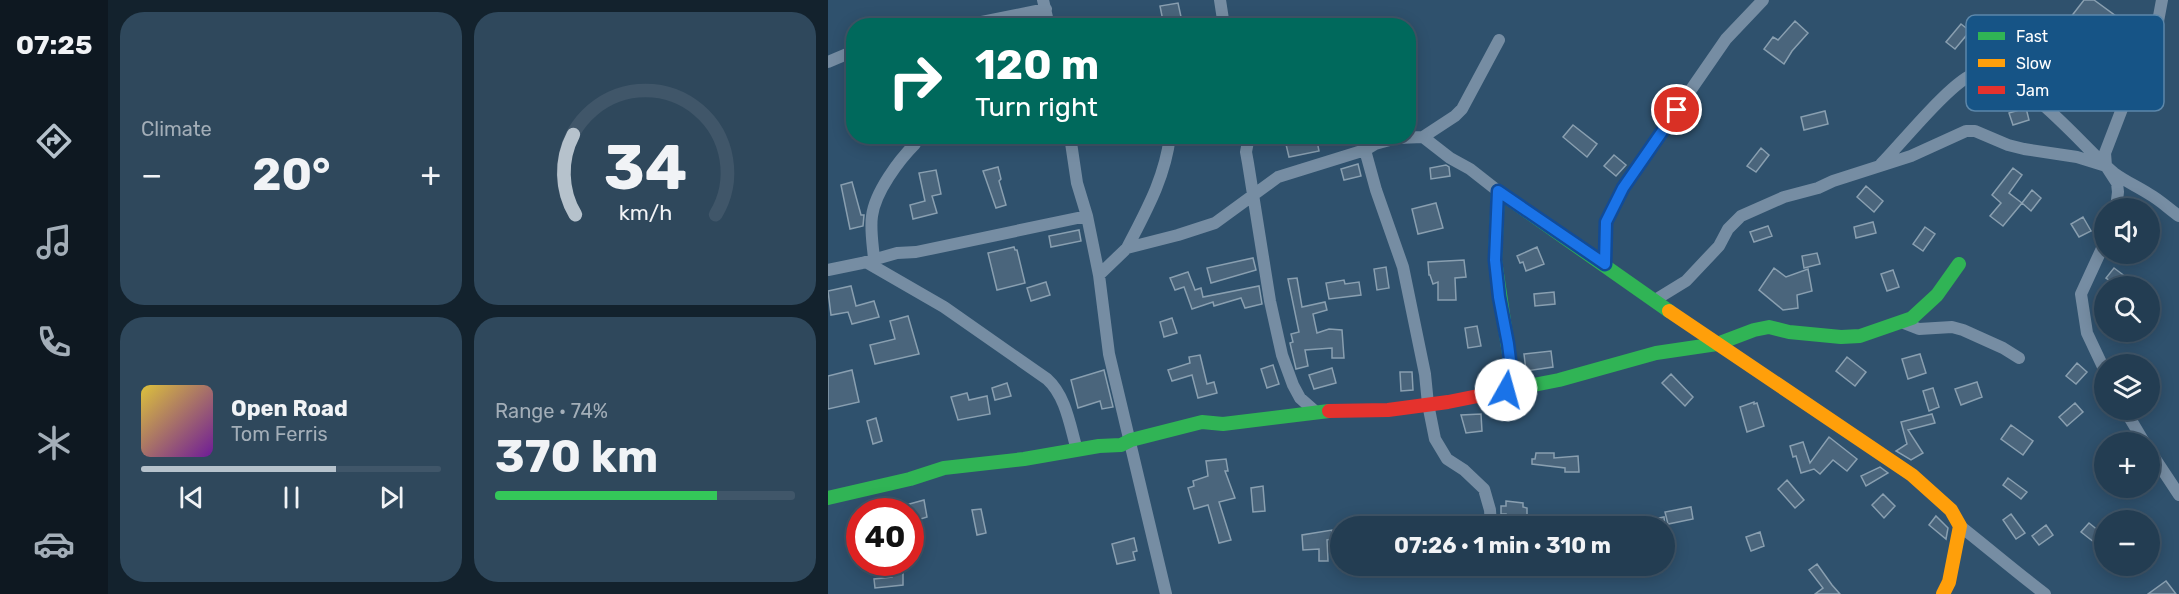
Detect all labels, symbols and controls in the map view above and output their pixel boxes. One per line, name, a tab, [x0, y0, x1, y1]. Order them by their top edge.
legend	[1966, 15, 2164, 111]
text: Fast	[2016, 27, 2048, 46]
text: 07:25	[16, 29, 92, 61]
text: 120 m	[975, 40, 1099, 90]
icon: right	[876, 42, 954, 120]
text: Slow	[2016, 54, 2052, 73]
text: Jam	[2016, 81, 2049, 100]
pin	[1651, 84, 1702, 135]
text: Turn right	[975, 91, 1098, 123]
icon: arrive	[1660, 93, 1693, 126]
text: Climate	[141, 117, 212, 141]
icon: directions	[33, 120, 75, 162]
text: 34	[603, 131, 687, 205]
text: 20°	[252, 148, 331, 201]
text: −	[141, 155, 162, 194]
text: +	[420, 155, 441, 194]
map controls	[2094, 198, 2160, 576]
button: sound	[2094, 198, 2160, 264]
text: km/h	[618, 201, 672, 226]
icon: music	[33, 221, 75, 263]
button: search	[2094, 276, 2160, 342]
icon: phone	[33, 321, 75, 363]
button: layers	[2094, 354, 2160, 420]
position arrow	[1474, 358, 1538, 422]
text: Open Road	[231, 395, 348, 422]
text: Range · 74%	[495, 399, 608, 423]
icon: climate	[33, 422, 75, 464]
text: Tom Ferris	[231, 422, 328, 446]
text: 370 km	[495, 430, 658, 483]
button: +	[2094, 432, 2160, 498]
icon: previous	[175, 481, 208, 514]
icon: pause	[275, 481, 308, 514]
icon: next	[375, 481, 408, 514]
speed limit sign: 40	[846, 498, 924, 576]
button: −	[2094, 510, 2160, 576]
icon: car	[33, 523, 75, 565]
text: 07:26 · 1 min · 310 m	[1394, 532, 1611, 559]

